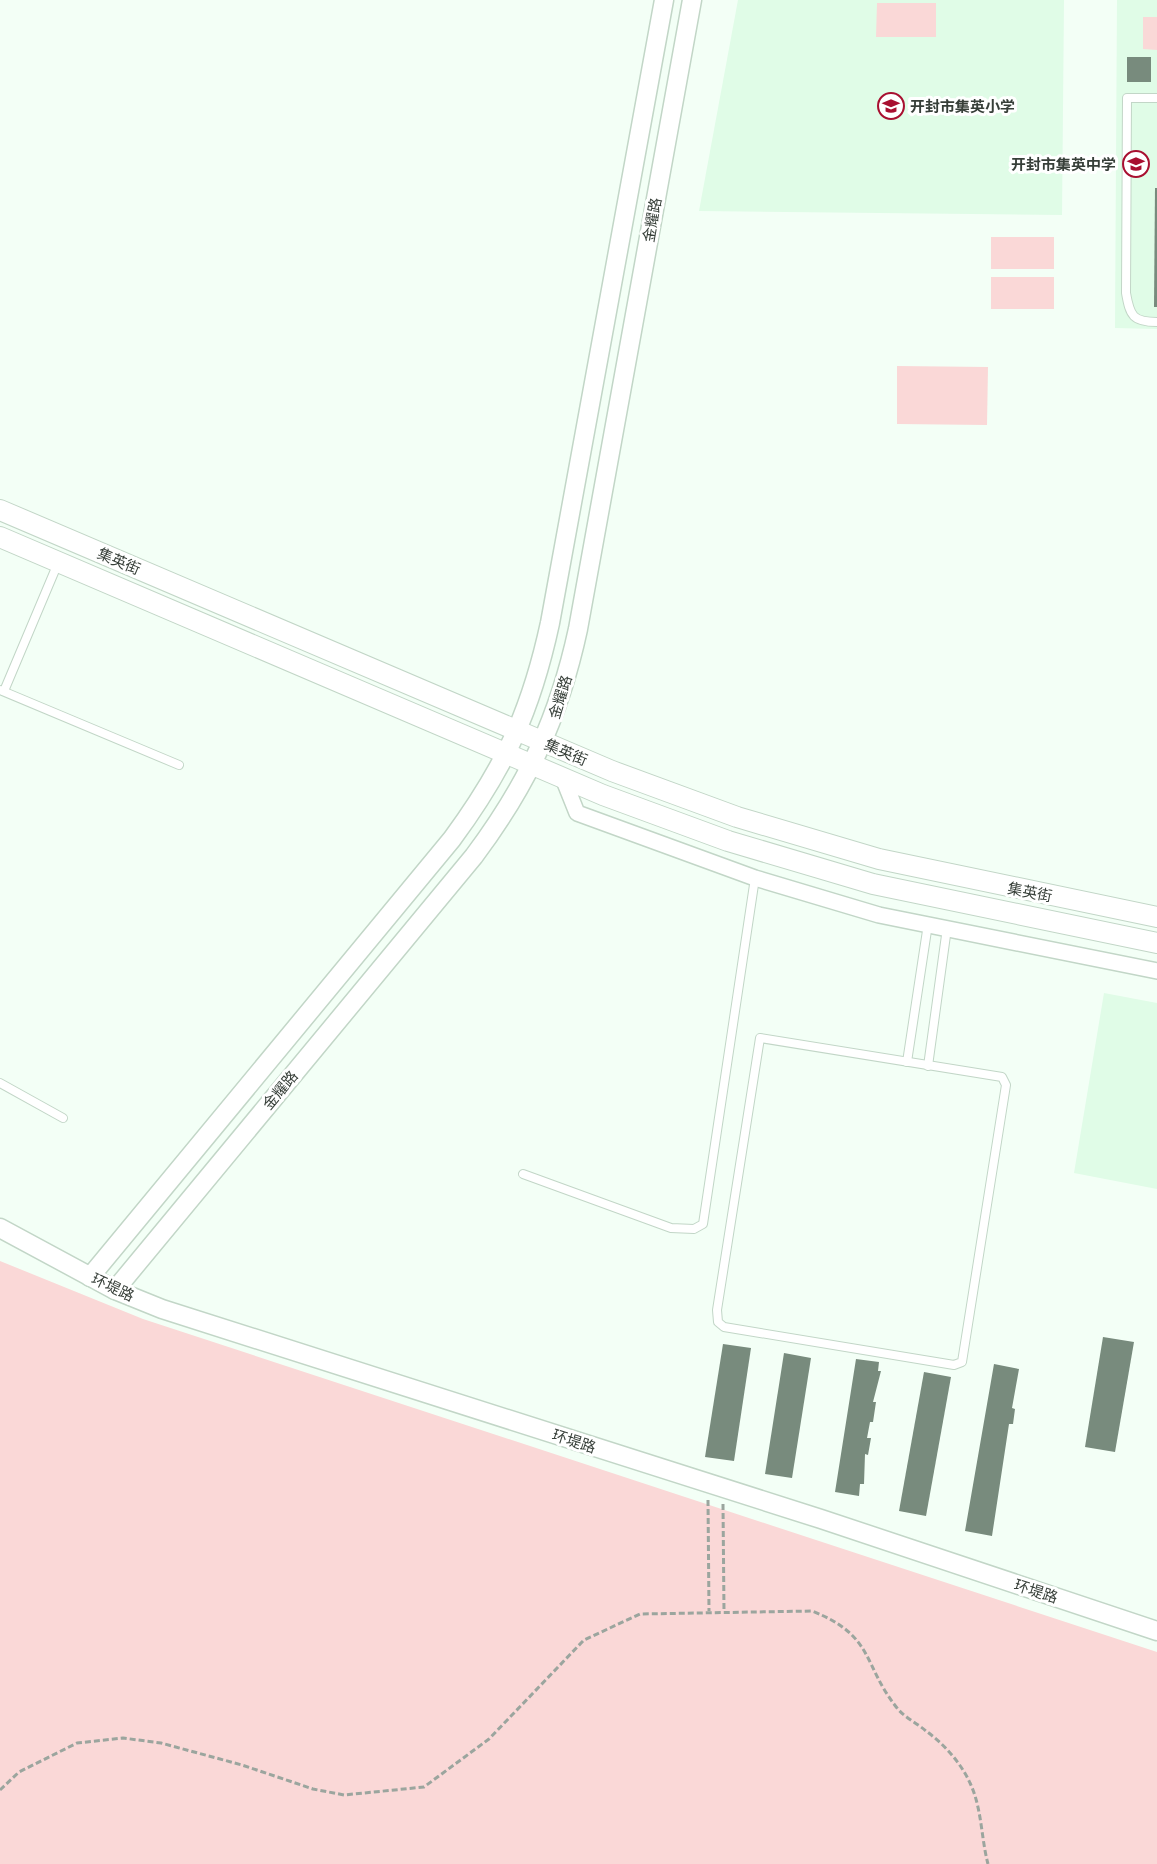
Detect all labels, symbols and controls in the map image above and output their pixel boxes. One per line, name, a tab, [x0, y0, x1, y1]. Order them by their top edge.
school or university icon: 开封市集英小学	[876, 91, 906, 121]
place label: 开封市集英小学	[910, 96, 1015, 117]
school or university icon: 开封市集英中学	[1121, 149, 1151, 179]
place label: 开封市集英中学	[1011, 154, 1116, 175]
street label: 金耀路	[638, 196, 666, 244]
street label: 集英街	[94, 543, 144, 579]
street label: 金耀路	[543, 672, 577, 722]
street label: 集英街	[541, 734, 591, 770]
street label: 集英街	[1006, 877, 1054, 907]
street label: 金耀路	[257, 1066, 303, 1114]
street label: 环堤路	[88, 1268, 138, 1306]
street label: 环堤路	[549, 1424, 599, 1458]
street label: 环堤路	[1011, 1574, 1061, 1608]

